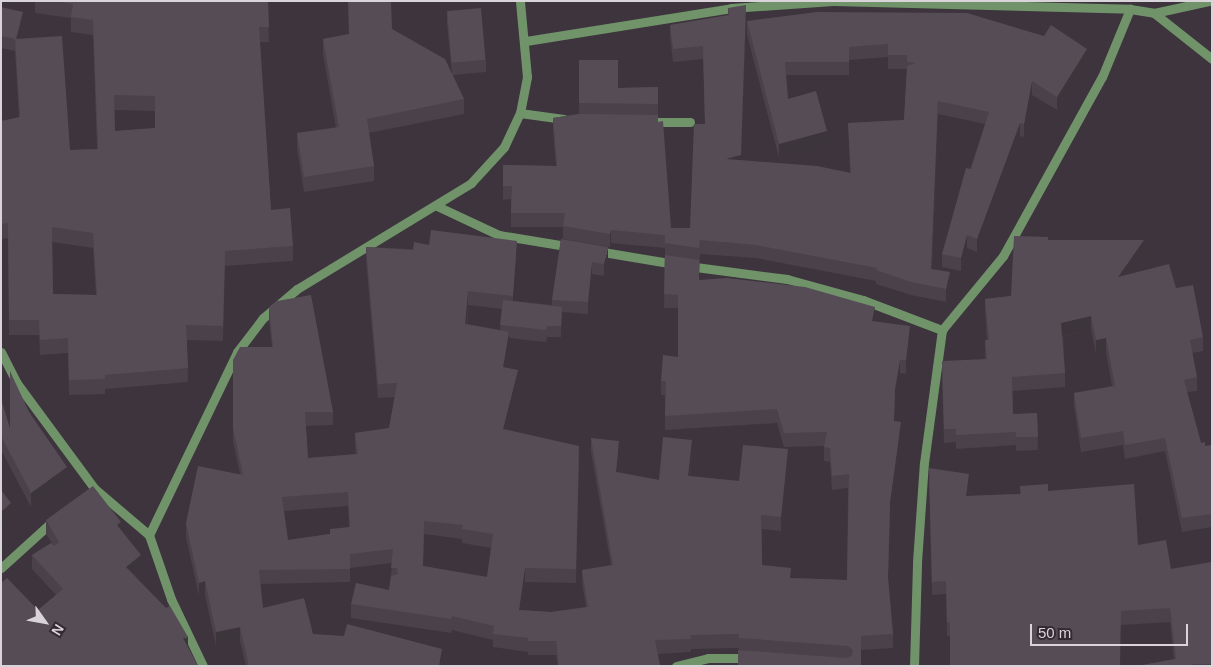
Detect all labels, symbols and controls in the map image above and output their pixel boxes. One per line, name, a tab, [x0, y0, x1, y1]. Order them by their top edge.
north arrow	[20, 597, 70, 647]
scale bar	[1033, 614, 1190, 646]
text: N	[48, 621, 67, 638]
text: 50 m	[1038, 624, 1071, 641]

